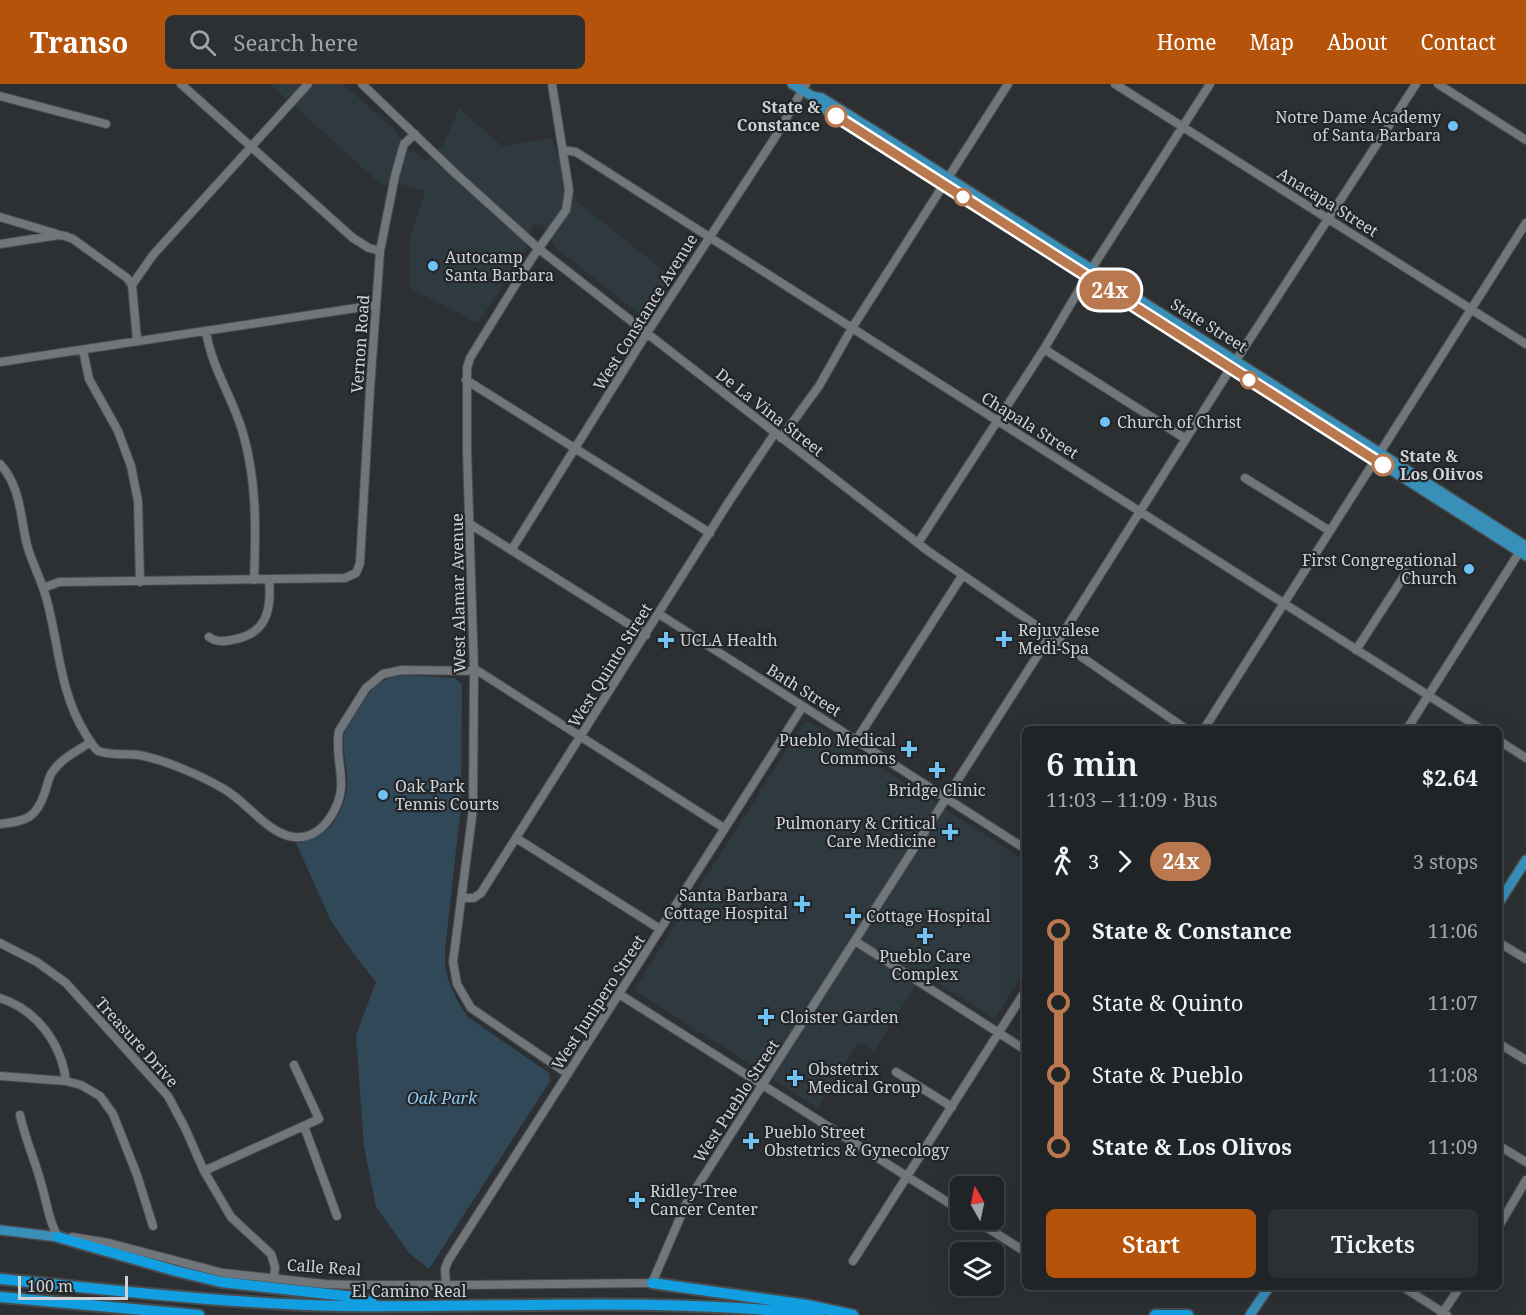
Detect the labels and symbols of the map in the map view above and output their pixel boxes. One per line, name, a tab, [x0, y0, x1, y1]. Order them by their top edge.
place label: State & Constance	[737, 96, 820, 136]
marker: State & Constance	[825, 105, 847, 127]
place label: Notre Dame Academy of Santa Barbara	[1275, 106, 1442, 146]
marker: Notre Dame Academy of Santa Barbara	[1446, 119, 1460, 133]
street label: Anacapa Street	[1273, 162, 1383, 242]
unlabelled marker	[954, 188, 972, 206]
street label: West Constance Avenue	[588, 230, 702, 394]
place label: Autocamp Santa Barbara	[445, 246, 554, 286]
marker: Autocamp Santa Barbara	[426, 259, 440, 273]
line badge: 24x	[1076, 270, 1144, 310]
street label: State Street	[1167, 293, 1252, 357]
street label: Vernon Road	[346, 294, 374, 394]
street label: De La Vina Street	[711, 363, 829, 461]
unlabelled marker	[1240, 371, 1258, 389]
street label: Chapala Street	[977, 386, 1083, 464]
place label: Church of Christ	[1117, 411, 1242, 433]
marker: Church of Christ	[1098, 415, 1112, 429]
place label: State & Los Olivos	[1400, 445, 1484, 485]
marker: State & Los Olivos	[1372, 454, 1394, 476]
street label: West Alamar Avenue	[446, 513, 470, 673]
place label: First Congregational Church	[1302, 549, 1457, 589]
marker: First Congregational Church	[1462, 562, 1476, 576]
street label: West Quinto Street	[563, 598, 657, 731]
place label: Rejuvalese Medi-Spa	[1018, 619, 1100, 659]
place label: UCLA Health	[680, 629, 778, 651]
marker: Rejuvalese Medi-Spa	[995, 630, 1013, 648]
marker: UCLA Health	[657, 631, 675, 649]
street label: Bath Street	[763, 658, 846, 722]
place label: Pueblo Medical Commons	[779, 729, 896, 769]
marker: Pueblo Medical Commons	[900, 740, 918, 758]
marker: Bridge Clinic	[928, 761, 946, 779]
place label: Oak Park Tennis Courts	[395, 775, 499, 815]
place label: Bridge Clinic	[888, 779, 986, 801]
marker: Oak Park Tennis Courts	[376, 788, 390, 802]
place label: Pulmonary & Critical Care Medicine	[776, 812, 936, 852]
marker: Pulmonary & Critical Care Medicine	[941, 823, 959, 841]
place label: Santa Barbara Cottage Hospital	[664, 884, 788, 924]
marker: Santa Barbara Cottage Hospital	[793, 895, 811, 913]
place label: Cottage Hospital	[866, 905, 990, 927]
marker: Cottage Hospital	[844, 907, 862, 925]
marker: Pueblo Care Complex	[916, 927, 934, 945]
street label: West Junipero Street	[546, 930, 650, 1074]
place label: Pueblo Care Complex	[879, 945, 971, 985]
street label: Treasure Drive	[90, 992, 184, 1092]
place label: Cloister Garden	[780, 1006, 899, 1028]
marker: Cloister Garden	[757, 1008, 775, 1026]
street label: West Pueblo Street	[688, 1035, 784, 1167]
place label: Obstetrix Medical Group	[808, 1058, 921, 1098]
marker: Obstetrix Medical Group	[786, 1069, 804, 1087]
park label: Oak Park	[407, 1087, 478, 1109]
place label: Pueblo Street Obstetrics & Gynecology	[764, 1121, 950, 1161]
marker: Pueblo Street Obstetrics & Gynecology	[742, 1132, 760, 1150]
north arrow	[950, 1176, 1004, 1230]
place label: Ridley-Tree Cancer Center	[650, 1180, 758, 1220]
marker: Ridley-Tree Cancer Center	[628, 1191, 646, 1209]
street label: Calle Real	[286, 1253, 362, 1281]
scale bar	[18, 1273, 128, 1300]
street label: El Camino Real	[352, 1280, 466, 1302]

